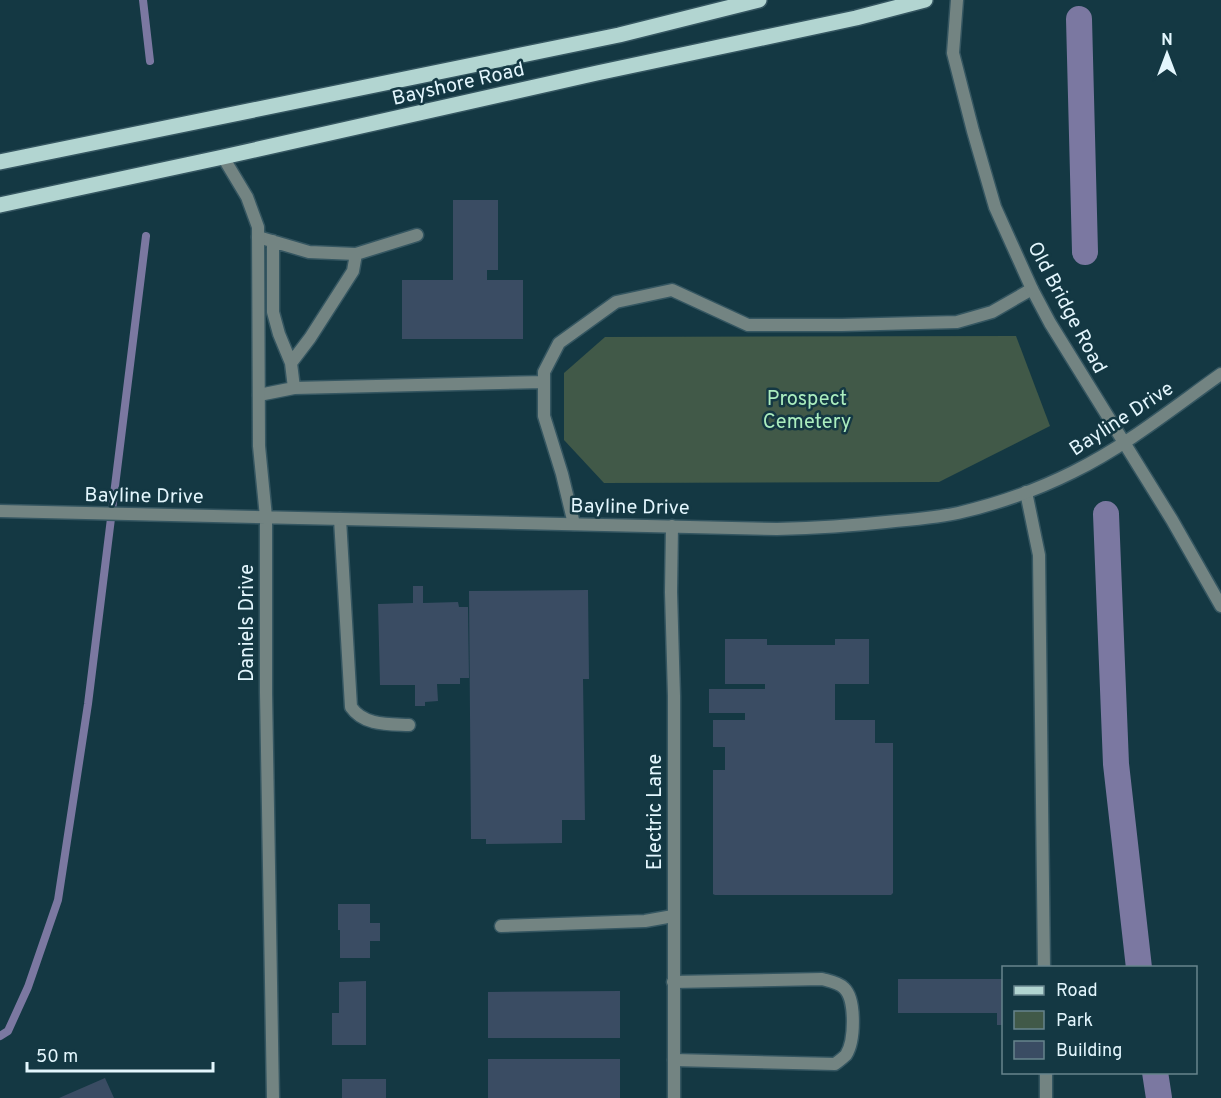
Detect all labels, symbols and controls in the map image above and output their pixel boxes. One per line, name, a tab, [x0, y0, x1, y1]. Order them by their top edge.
north arrow	[1137, 24, 1197, 84]
text: N	[1161, 31, 1173, 51]
street label: Bayshore Road	[390, 57, 527, 113]
street label: Old Bridge Road	[1021, 237, 1112, 378]
street label: Bayline Drive	[1065, 376, 1179, 463]
park label: Prospect Cemetery	[763, 387, 851, 436]
street label: Bayline Drive	[84, 483, 204, 511]
street label: Bayline Drive	[570, 494, 690, 522]
street label: Daniels Drive	[235, 564, 261, 682]
street label: Electric Lane	[643, 754, 669, 870]
legend	[1002, 966, 1197, 1074]
text: Road	[1056, 980, 1098, 1003]
text: Park	[1056, 1010, 1093, 1033]
scale bar	[27, 1035, 213, 1073]
text: Building	[1056, 1040, 1122, 1063]
text: 50 m	[36, 1046, 78, 1069]

